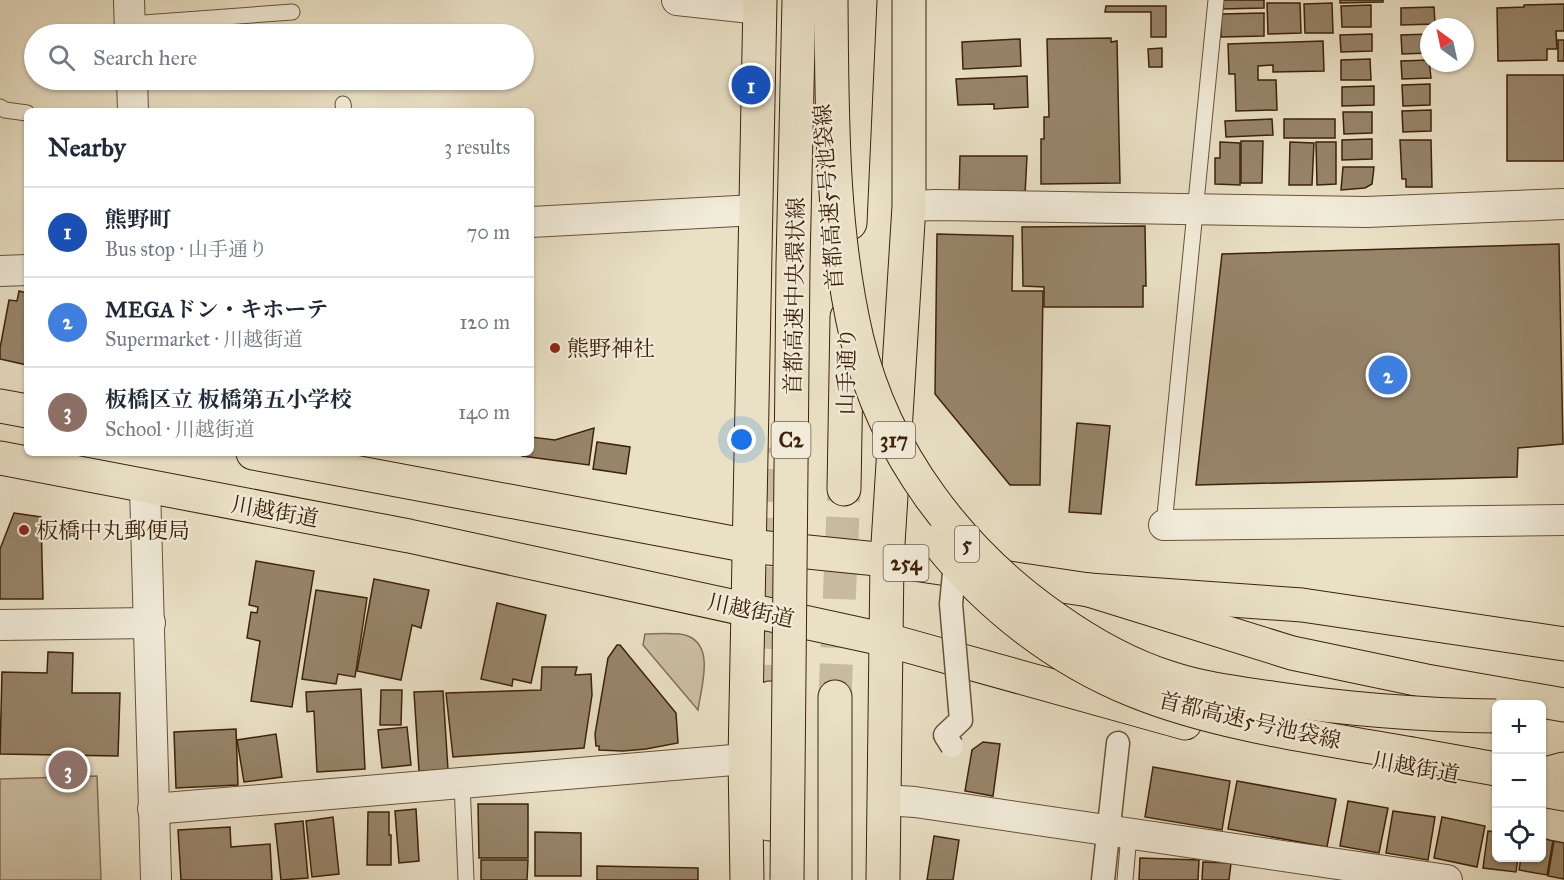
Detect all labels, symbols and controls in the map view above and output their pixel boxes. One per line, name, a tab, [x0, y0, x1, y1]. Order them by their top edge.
north arrow	[1420, 18, 1474, 72]
search box	[24, 24, 534, 90]
icon: search	[45, 41, 78, 74]
text: Search here	[93, 44, 197, 71]
pin: 1	[732, 62, 771, 107]
street label: 首都高速5号池袋線	[809, 103, 848, 291]
text: Nearby	[48, 131, 126, 163]
text: 3 results	[444, 135, 510, 159]
street label: 首都高速中央環状線	[779, 197, 810, 395]
text: 熊野町	[105, 206, 171, 233]
text: 1	[64, 220, 71, 244]
text: 70 m	[467, 220, 510, 244]
text: Bus stop · 山手通り	[105, 237, 268, 261]
text: MEGAドン・キホーテ	[105, 296, 328, 323]
text: 2	[63, 310, 72, 334]
text: 120 m	[459, 310, 510, 334]
text: Supermarket · 川越街道	[105, 327, 303, 351]
street label: 山手通り	[832, 327, 861, 415]
place label: 熊野神社	[567, 335, 655, 362]
marker: 熊野神社	[548, 341, 562, 355]
pin: 2	[1368, 352, 1408, 398]
text: 板橋区立 板橋第五小学校	[105, 386, 352, 413]
text: 3	[64, 400, 72, 424]
text: 140 m	[458, 400, 510, 424]
text: School · 川越街道	[105, 417, 255, 441]
road number: C2	[772, 422, 810, 458]
road number: 317	[873, 422, 915, 458]
your location	[727, 425, 756, 454]
street label: 川越街道	[229, 491, 321, 532]
place label: 板橋中丸郵便局	[36, 517, 190, 544]
marker: 板橋中丸郵便局	[17, 523, 31, 537]
road number: 5	[955, 526, 979, 562]
road number: 254	[884, 545, 928, 581]
street label: 川越街道	[705, 588, 797, 633]
street label: 首都高速5号池袋線	[1156, 686, 1344, 755]
map controls	[1492, 700, 1546, 862]
button: +	[1492, 700, 1546, 754]
street label: 川越街道	[1370, 747, 1462, 788]
pin: 3	[48, 748, 88, 792]
button: −	[1492, 754, 1546, 808]
button: locate	[1492, 808, 1546, 862]

